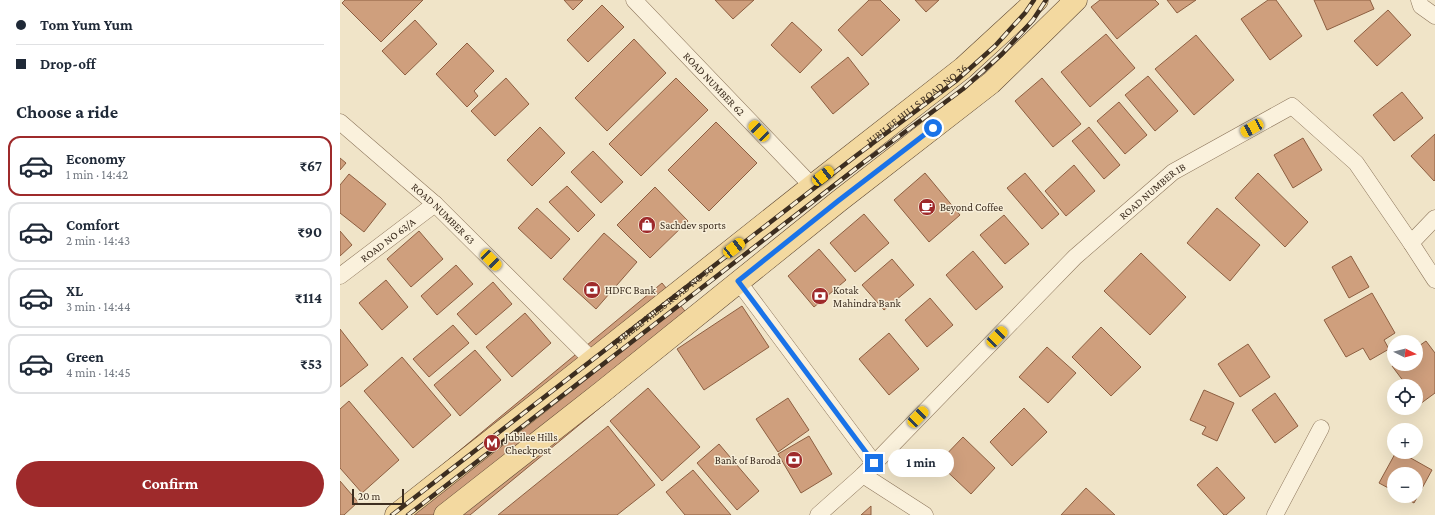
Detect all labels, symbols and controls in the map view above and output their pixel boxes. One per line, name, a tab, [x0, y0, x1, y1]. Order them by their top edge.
text: Tom Yum Yum	[40, 17, 133, 33]
street label: ROAD NUMBER 62	[681, 50, 747, 118]
text: Drop-off	[40, 56, 96, 72]
street label: JUBILEE HILLS ROAD NO 36	[863, 61, 969, 149]
text: Choose a ride	[16, 102, 118, 122]
car	[1239, 117, 1265, 139]
car	[746, 118, 772, 144]
route start	[924, 119, 942, 137]
icon: car	[18, 148, 54, 184]
text: Economy	[66, 151, 125, 167]
text: ₹67	[299, 158, 322, 174]
street label: ROAD NUMBER 1B	[1117, 160, 1187, 222]
car	[810, 164, 836, 188]
text: 1 min · 14:42	[66, 167, 128, 182]
street label: ROAD NUMBER 63	[409, 180, 478, 246]
cafe icon: Beyond Coffee	[917, 197, 937, 217]
place label: Beyond Coffee	[940, 201, 1003, 214]
icon: car	[18, 214, 54, 250]
street label: ROAD NO 63/A	[358, 215, 418, 264]
shop icon: Sachdev sports	[637, 215, 657, 235]
text: Comfort	[66, 217, 120, 233]
place label: Sachdev sports	[660, 219, 726, 232]
text: ₹90	[297, 224, 322, 240]
text: 2 min · 14:43	[66, 233, 130, 248]
car	[721, 236, 747, 260]
car	[478, 247, 504, 273]
street label: JUBILEE HILLS ROAD NO 36	[609, 263, 715, 350]
icon: car	[18, 280, 54, 316]
bank icon: HDFC Bank	[582, 280, 602, 300]
text: XL	[66, 283, 83, 299]
place label: HDFC Bank	[605, 284, 656, 296]
place label: Kotak Mahindra Bank	[833, 284, 902, 309]
bank icon: Kotak Mahindra Bank	[810, 286, 830, 306]
text: ₹114	[295, 290, 322, 306]
text: 3 min · 14:44	[66, 299, 131, 314]
car	[984, 324, 1010, 350]
north arrow	[1387, 335, 1423, 371]
map controls	[1387, 335, 1423, 503]
icon: car	[18, 346, 54, 382]
text: Green	[66, 349, 104, 365]
text: ₹53	[300, 356, 322, 372]
text: 4 min · 14:45	[66, 365, 131, 380]
button: locate	[1387, 379, 1423, 415]
car	[905, 404, 931, 430]
button: +	[1387, 423, 1423, 459]
place label: Jubilee Hills Checkpost	[504, 431, 558, 457]
metro station icon: Jubilee Hills Checkpost	[482, 433, 502, 453]
callout: 1 min	[888, 449, 954, 477]
bank icon: Bank of Baroda	[784, 450, 804, 470]
place label: Bank of Baroda	[715, 454, 781, 466]
route end	[865, 454, 883, 472]
text: 1 min	[906, 455, 936, 470]
button: Confirm	[16, 461, 324, 507]
button: −	[1387, 467, 1423, 503]
scale bar	[352, 487, 404, 506]
text: 20 m	[358, 490, 380, 502]

